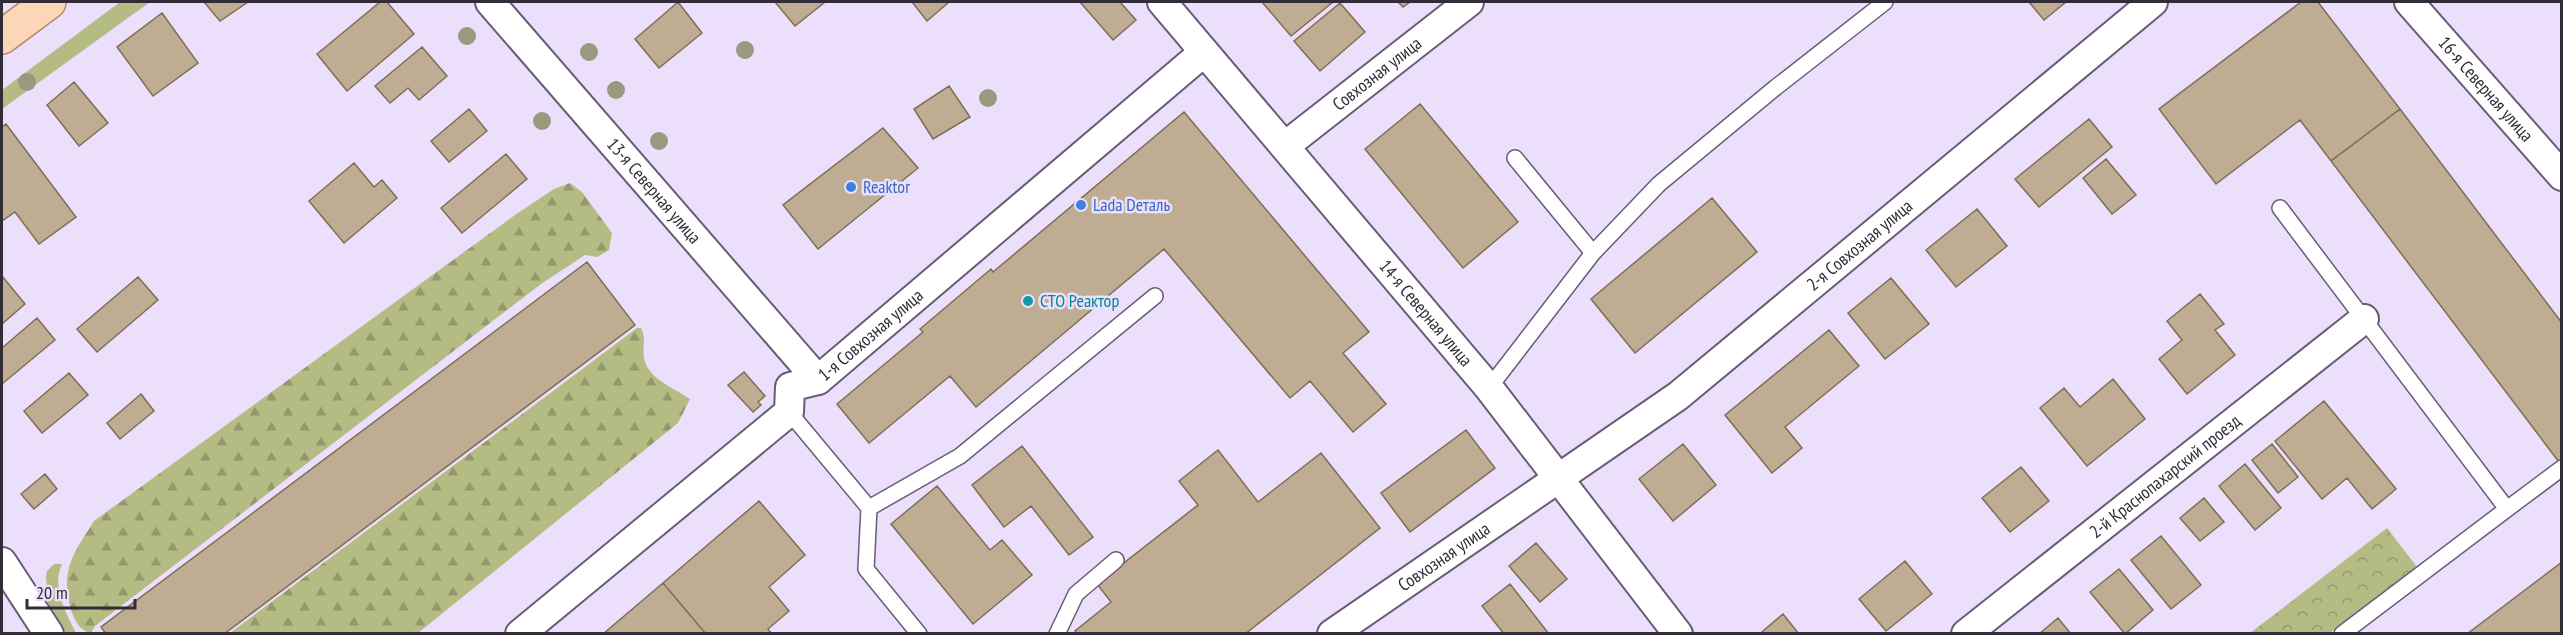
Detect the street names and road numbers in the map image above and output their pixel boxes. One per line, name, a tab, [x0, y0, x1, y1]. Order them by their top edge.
street label: 16-я Северная улица	[2434, 31, 2538, 146]
street label: Совхозная улица	[1328, 32, 1426, 115]
street label: 13-я Северная улица	[602, 133, 706, 248]
street label: 2-я Совхозная улица	[1802, 194, 1917, 296]
street label: 14-я Северная улица	[1374, 255, 1478, 371]
street label: 1-я Совхозная улица	[813, 284, 928, 386]
street label: 2-й Краснопахарский проезд	[2085, 409, 2245, 543]
street label: Совхозная улица	[1393, 517, 1494, 596]

